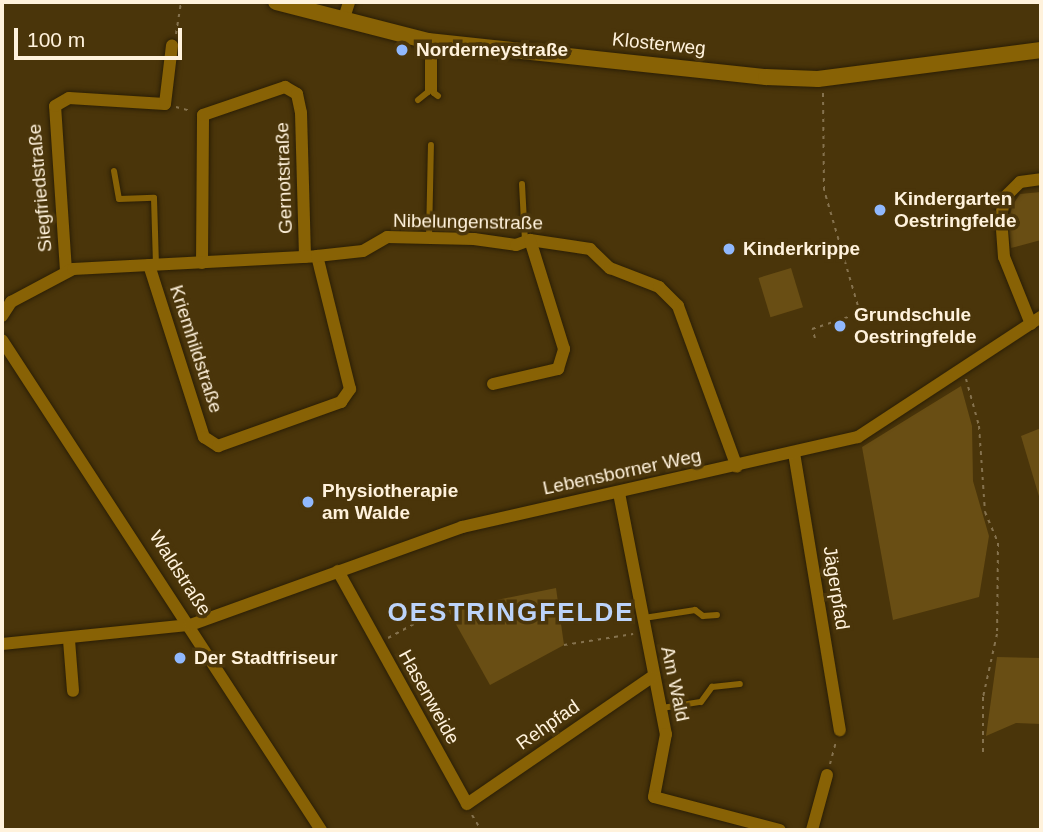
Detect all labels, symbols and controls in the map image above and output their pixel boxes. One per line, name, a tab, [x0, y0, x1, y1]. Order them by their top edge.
scale bar	[18, 14, 186, 58]
text: 100 m	[27, 28, 85, 51]
street label: Klosterweg	[611, 28, 707, 60]
place label: Norderneystraße	[416, 39, 568, 61]
marker: Norderneystraße	[394, 42, 410, 58]
street label: Gernotstraße	[271, 122, 297, 234]
street label: Siegfriedstraße	[23, 123, 57, 253]
place label: Kindergarten Oestringfelde	[894, 188, 1016, 232]
marker: Kindergarten Oestringfelde	[872, 202, 888, 218]
street label: Nibelungenstraße	[393, 209, 543, 235]
place label: Kinderkrippe	[743, 238, 860, 260]
marker: Kinderkrippe	[721, 241, 737, 257]
street label: Kriemhildstraße	[165, 282, 227, 416]
place label: Grundschule Oestringfelde	[854, 304, 976, 348]
marker: Grundschule Oestringfelde	[832, 318, 848, 334]
street label: Lebensborner Weg	[541, 444, 703, 500]
place label: Physiotherapie am Walde	[322, 480, 458, 524]
marker: Physiotherapie am Walde	[300, 494, 316, 510]
street label: Waldstraße	[144, 526, 216, 620]
street label: Jägerpfad	[818, 544, 854, 632]
district label: OESTRINGFELDE	[389, 597, 633, 629]
street label: Am Wald	[656, 644, 694, 724]
street label: Hasenweide	[394, 646, 464, 748]
place label: Der Stadtfriseur	[194, 647, 338, 669]
marker: Der Stadtfriseur	[172, 650, 188, 666]
street label: Rehpfad	[512, 695, 584, 755]

